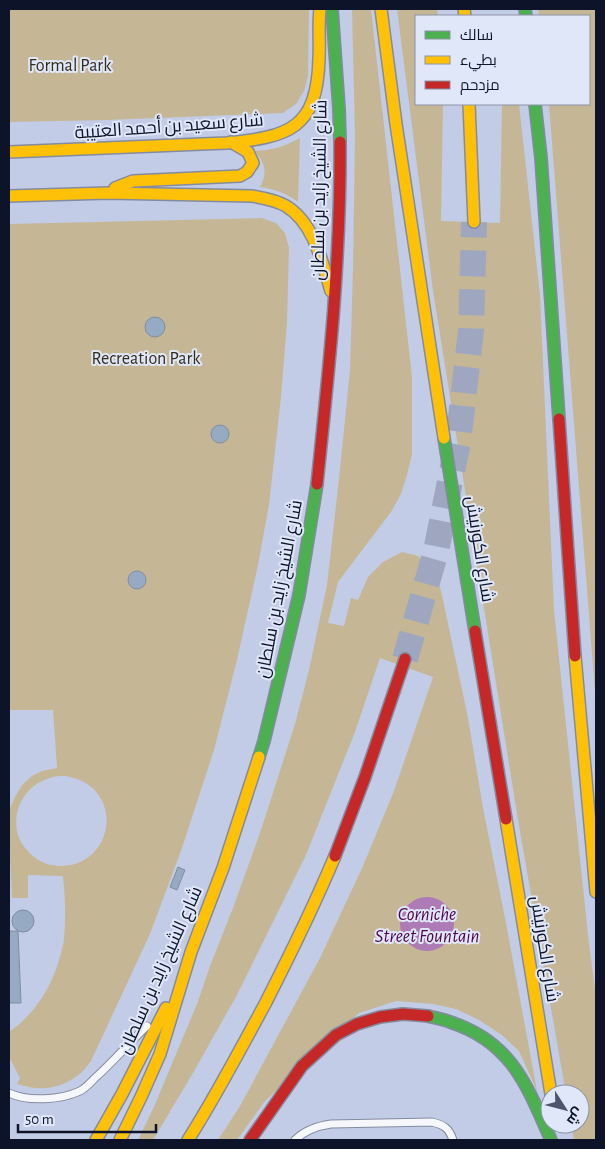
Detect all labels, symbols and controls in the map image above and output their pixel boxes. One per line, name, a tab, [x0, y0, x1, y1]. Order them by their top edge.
legend	[415, 15, 590, 105]
text: سالك	[460, 28, 493, 43]
text: بطيء	[460, 53, 497, 72]
park label: Formal Park	[29, 57, 112, 75]
text: مزدحم	[460, 78, 500, 95]
street label: شارع الشيخ زايد بن سلطان	[308, 99, 333, 281]
street label: شارع سعيد بن أحمد العتيبة	[74, 108, 264, 145]
park label: Recreation Park	[92, 350, 201, 368]
street label: شارع الكورنيش	[460, 495, 497, 604]
street label: شارع الشيخ زايد بن سلطان	[253, 498, 308, 680]
street label: شارع الشيخ زايد بن سلطان	[115, 884, 208, 1058]
street label: شارع الكورنيش	[525, 895, 562, 1004]
water label: Corniche Street Fountain	[375, 905, 479, 946]
north arrow	[540, 1084, 590, 1134]
scale bar	[18, 1102, 155, 1134]
text: ش	[563, 1104, 587, 1129]
text: 50 m	[25, 1112, 54, 1127]

